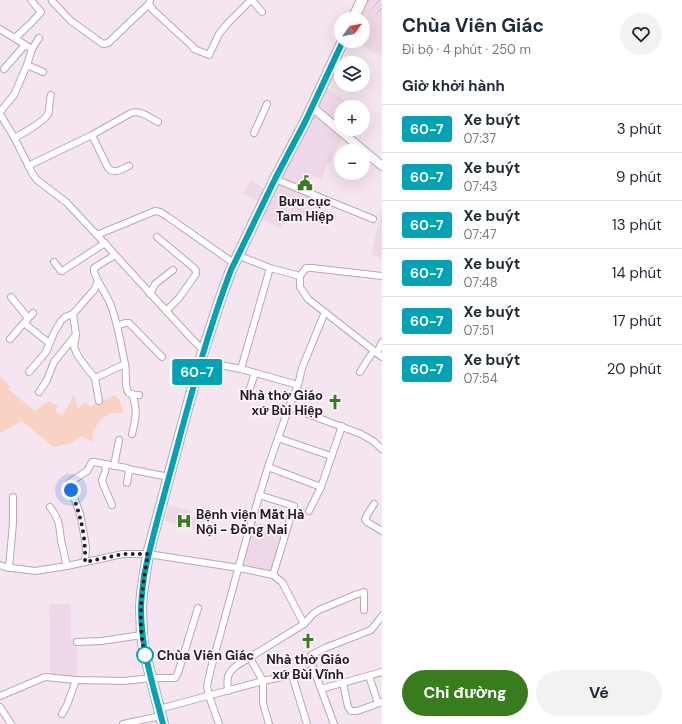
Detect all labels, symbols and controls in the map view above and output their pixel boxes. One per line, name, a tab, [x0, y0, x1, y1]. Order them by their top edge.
north arrow	[334, 12, 370, 48]
map controls	[334, 12, 370, 180]
text: Chùa Viên Giác	[402, 13, 544, 38]
button: heart	[620, 13, 662, 55]
text: Đi bộ · 4 phút · 250 m	[402, 41, 531, 58]
button: layers	[334, 56, 370, 92]
text: Giờ khởi hành	[402, 76, 505, 96]
button: +	[334, 100, 370, 136]
text: Xe buýt	[464, 110, 520, 130]
text: 3 phút	[617, 119, 662, 139]
text: 60-7	[410, 120, 444, 138]
text: 07:37	[464, 130, 496, 147]
button: −	[334, 144, 370, 180]
text: Xe buýt	[464, 158, 520, 178]
text: 9 phút	[616, 167, 662, 187]
text: 60-7	[410, 168, 444, 186]
public building icon: Bưu cục Tam Hiệp	[296, 174, 314, 192]
text: 07:43	[464, 178, 497, 195]
place label: Bưu cục Tam Hiệp	[276, 193, 334, 225]
text: Xe buýt	[464, 206, 520, 226]
text: 13 phút	[612, 215, 662, 235]
text: 60-7	[410, 216, 444, 234]
text: 07:47	[464, 226, 497, 243]
text: Xe buýt	[464, 254, 520, 274]
text: 14 phút	[612, 263, 662, 283]
text: 60-7	[410, 264, 444, 282]
text: 07:48	[464, 274, 498, 291]
text: Xe buýt	[464, 302, 520, 322]
text: 17 phút	[613, 311, 662, 331]
text: 60-7	[410, 312, 444, 330]
text: 07:51	[464, 322, 494, 339]
text: Xe buýt	[464, 350, 520, 370]
line badge: 60-7	[169, 359, 225, 385]
text: 20 phút	[607, 359, 662, 379]
text: 60-7	[410, 360, 444, 378]
text: 60-7	[180, 363, 214, 381]
text: 07:54	[464, 370, 498, 387]
place label: Nhà thờ Giáo xứ Bùi Hiệp	[240, 387, 323, 419]
church icon: Nhà thờ Giáo xứ Bùi Hiệp	[326, 393, 344, 411]
your location	[61, 480, 81, 500]
place label: Bệnh viện Mắt Hà Nội - Đồng Nai	[196, 506, 305, 538]
hospital icon: Bệnh viện Mắt Hà Nội - Đồng Nai	[175, 512, 193, 530]
church icon: Nhà thờ Giáo xứ Bùi Vĩnh	[299, 632, 317, 650]
marker: Chùa Viên Giác	[136, 646, 154, 664]
place label: Chùa Viên Giác	[157, 647, 254, 664]
place label: Nhà thờ Giáo xứ Bùi Vĩnh	[266, 651, 350, 683]
button: Chỉ đường	[402, 670, 528, 716]
button: Vé	[536, 670, 662, 716]

